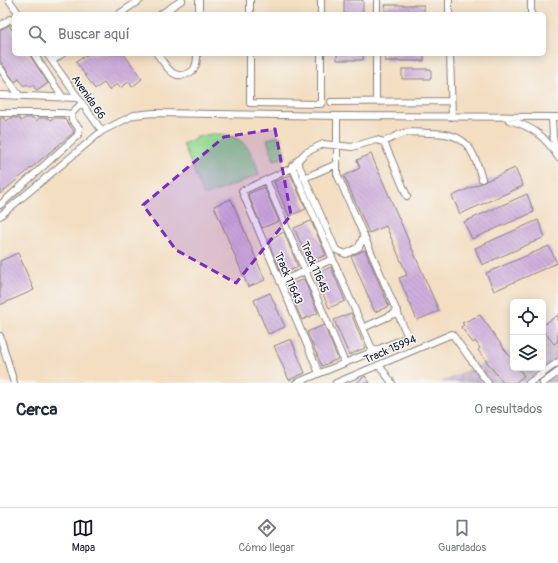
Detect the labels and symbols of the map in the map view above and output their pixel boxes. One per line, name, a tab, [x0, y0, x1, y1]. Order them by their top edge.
street label: Avenida 66	[69, 73, 108, 122]
street label: Track 11645	[298, 239, 331, 295]
street label: Track 11643	[272, 250, 305, 306]
street label: Track 15994	[362, 332, 419, 366]

